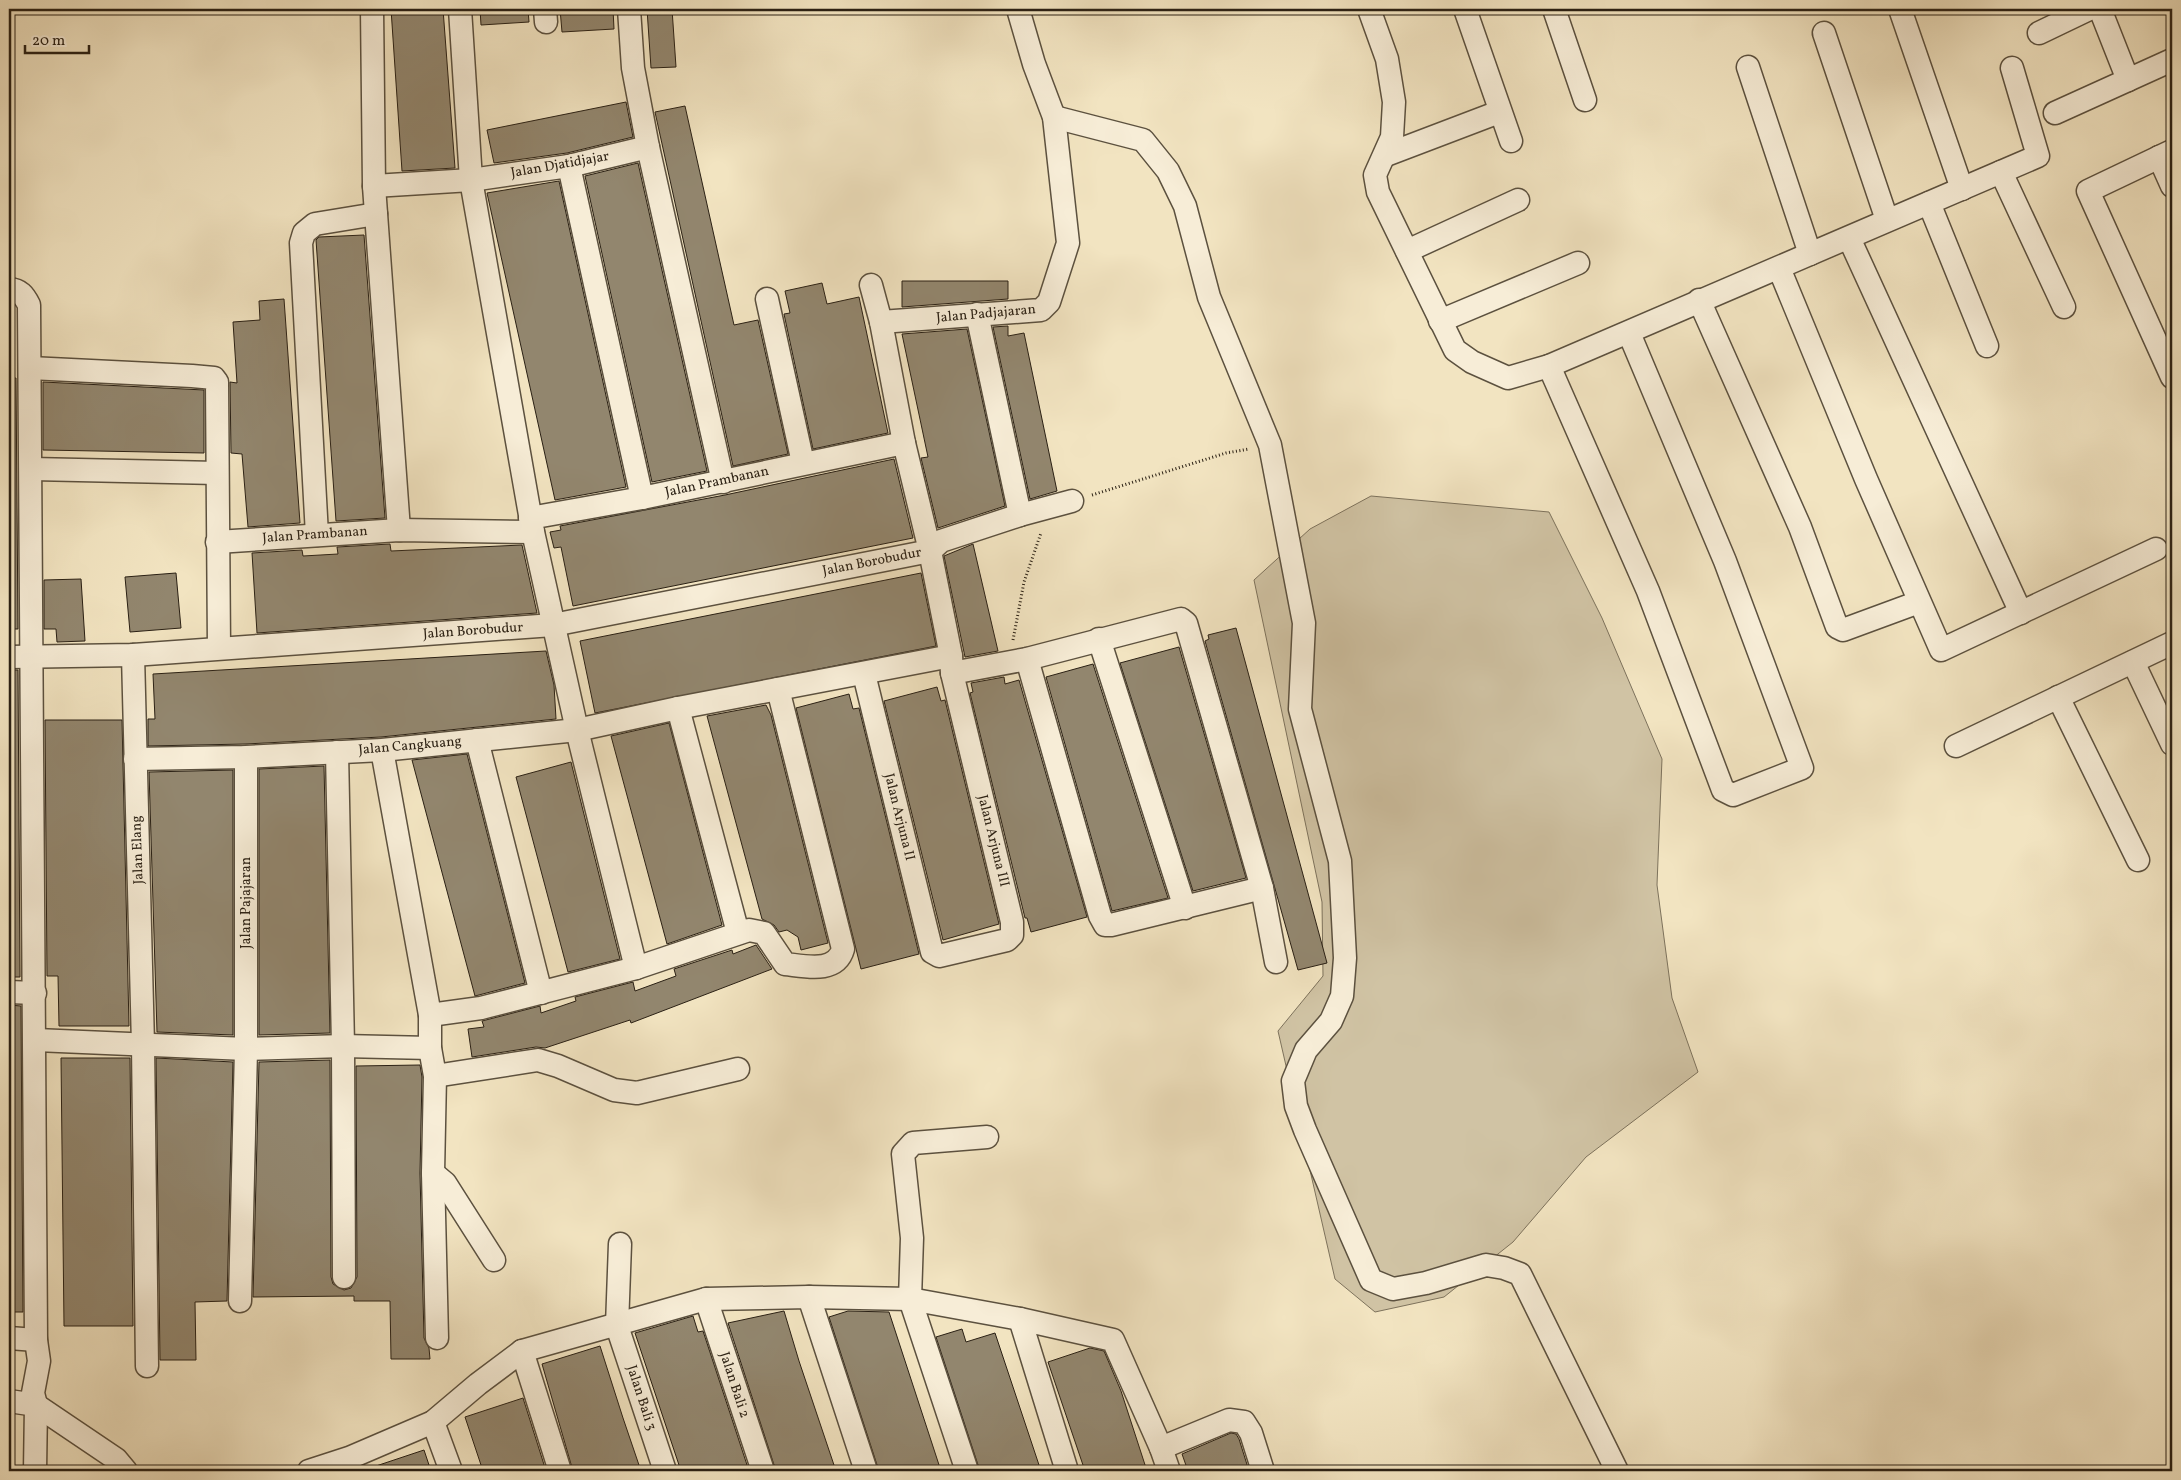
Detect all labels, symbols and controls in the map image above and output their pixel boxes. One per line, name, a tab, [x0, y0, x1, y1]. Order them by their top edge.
scale bar	[25, 22, 89, 54]
text: 20 m	[32, 31, 65, 52]
street label: Jalan Djatidjajar	[509, 147, 611, 183]
street label: Jalan Padjajaran	[935, 300, 1037, 328]
street label: Jalan Prambanan	[663, 462, 771, 502]
street label: Jalan Prambanan	[262, 522, 368, 548]
street label: Jalan Borobudur	[821, 543, 923, 581]
street label: Jalan Borobudur	[422, 618, 524, 644]
street label: Jalan Cangkuang	[358, 732, 462, 760]
street label: Jalan Arjuna II	[879, 771, 919, 863]
street label: Jalan Arjuna III	[972, 793, 1014, 889]
street label: Jalan Elang	[127, 815, 149, 885]
street label: Jalan Pajajaran	[237, 857, 256, 949]
street label: Jalan Bali 2	[714, 1350, 754, 1420]
street label: Jalan Bali 3	[621, 1363, 661, 1433]

